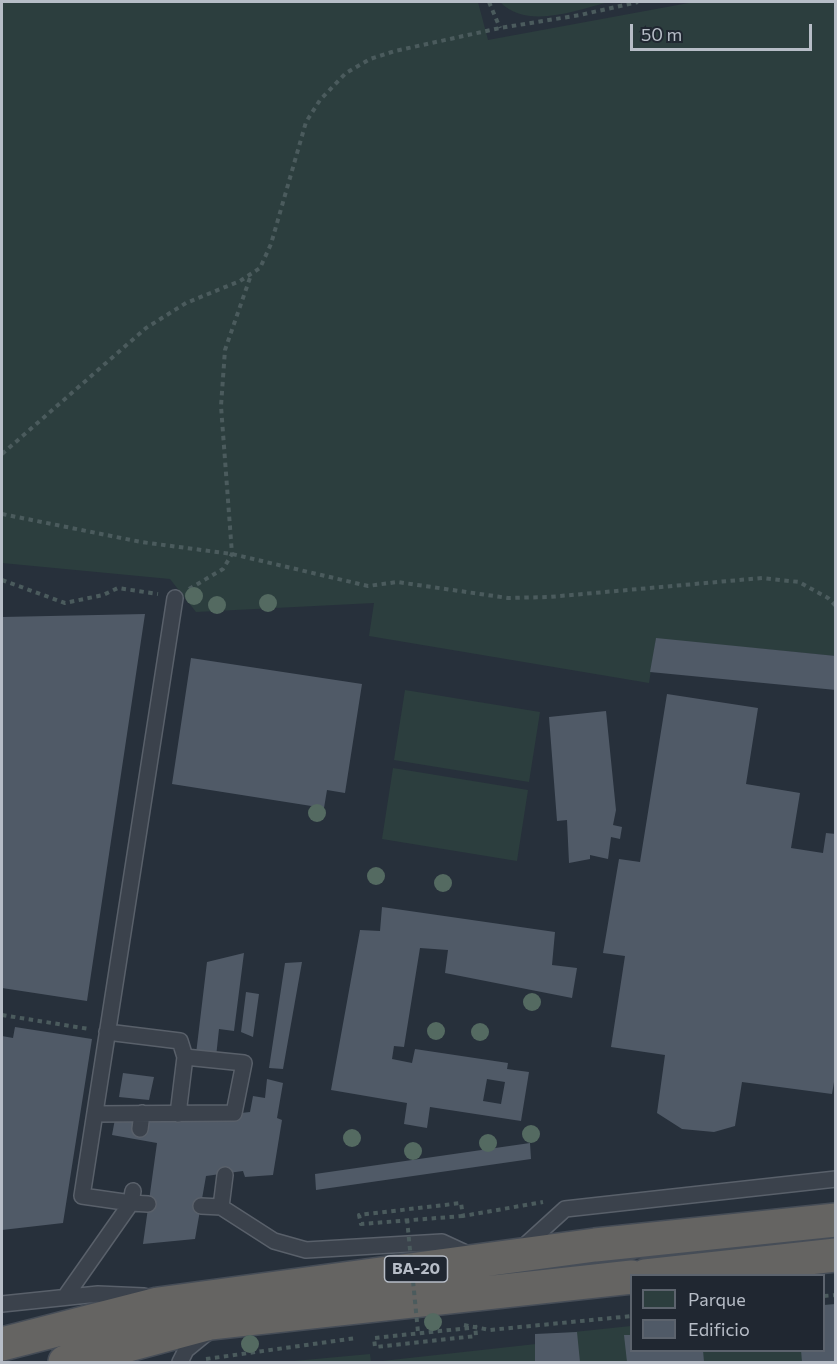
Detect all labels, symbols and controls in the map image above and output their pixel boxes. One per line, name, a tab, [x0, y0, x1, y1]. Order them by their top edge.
scale bar	[633, 12, 814, 50]
text: 50 m	[641, 23, 682, 45]
road number: BA-20	[384, 1256, 448, 1282]
legend	[630, 1274, 825, 1352]
text: Parque	[688, 1288, 746, 1310]
text: Edificio	[688, 1318, 750, 1340]

